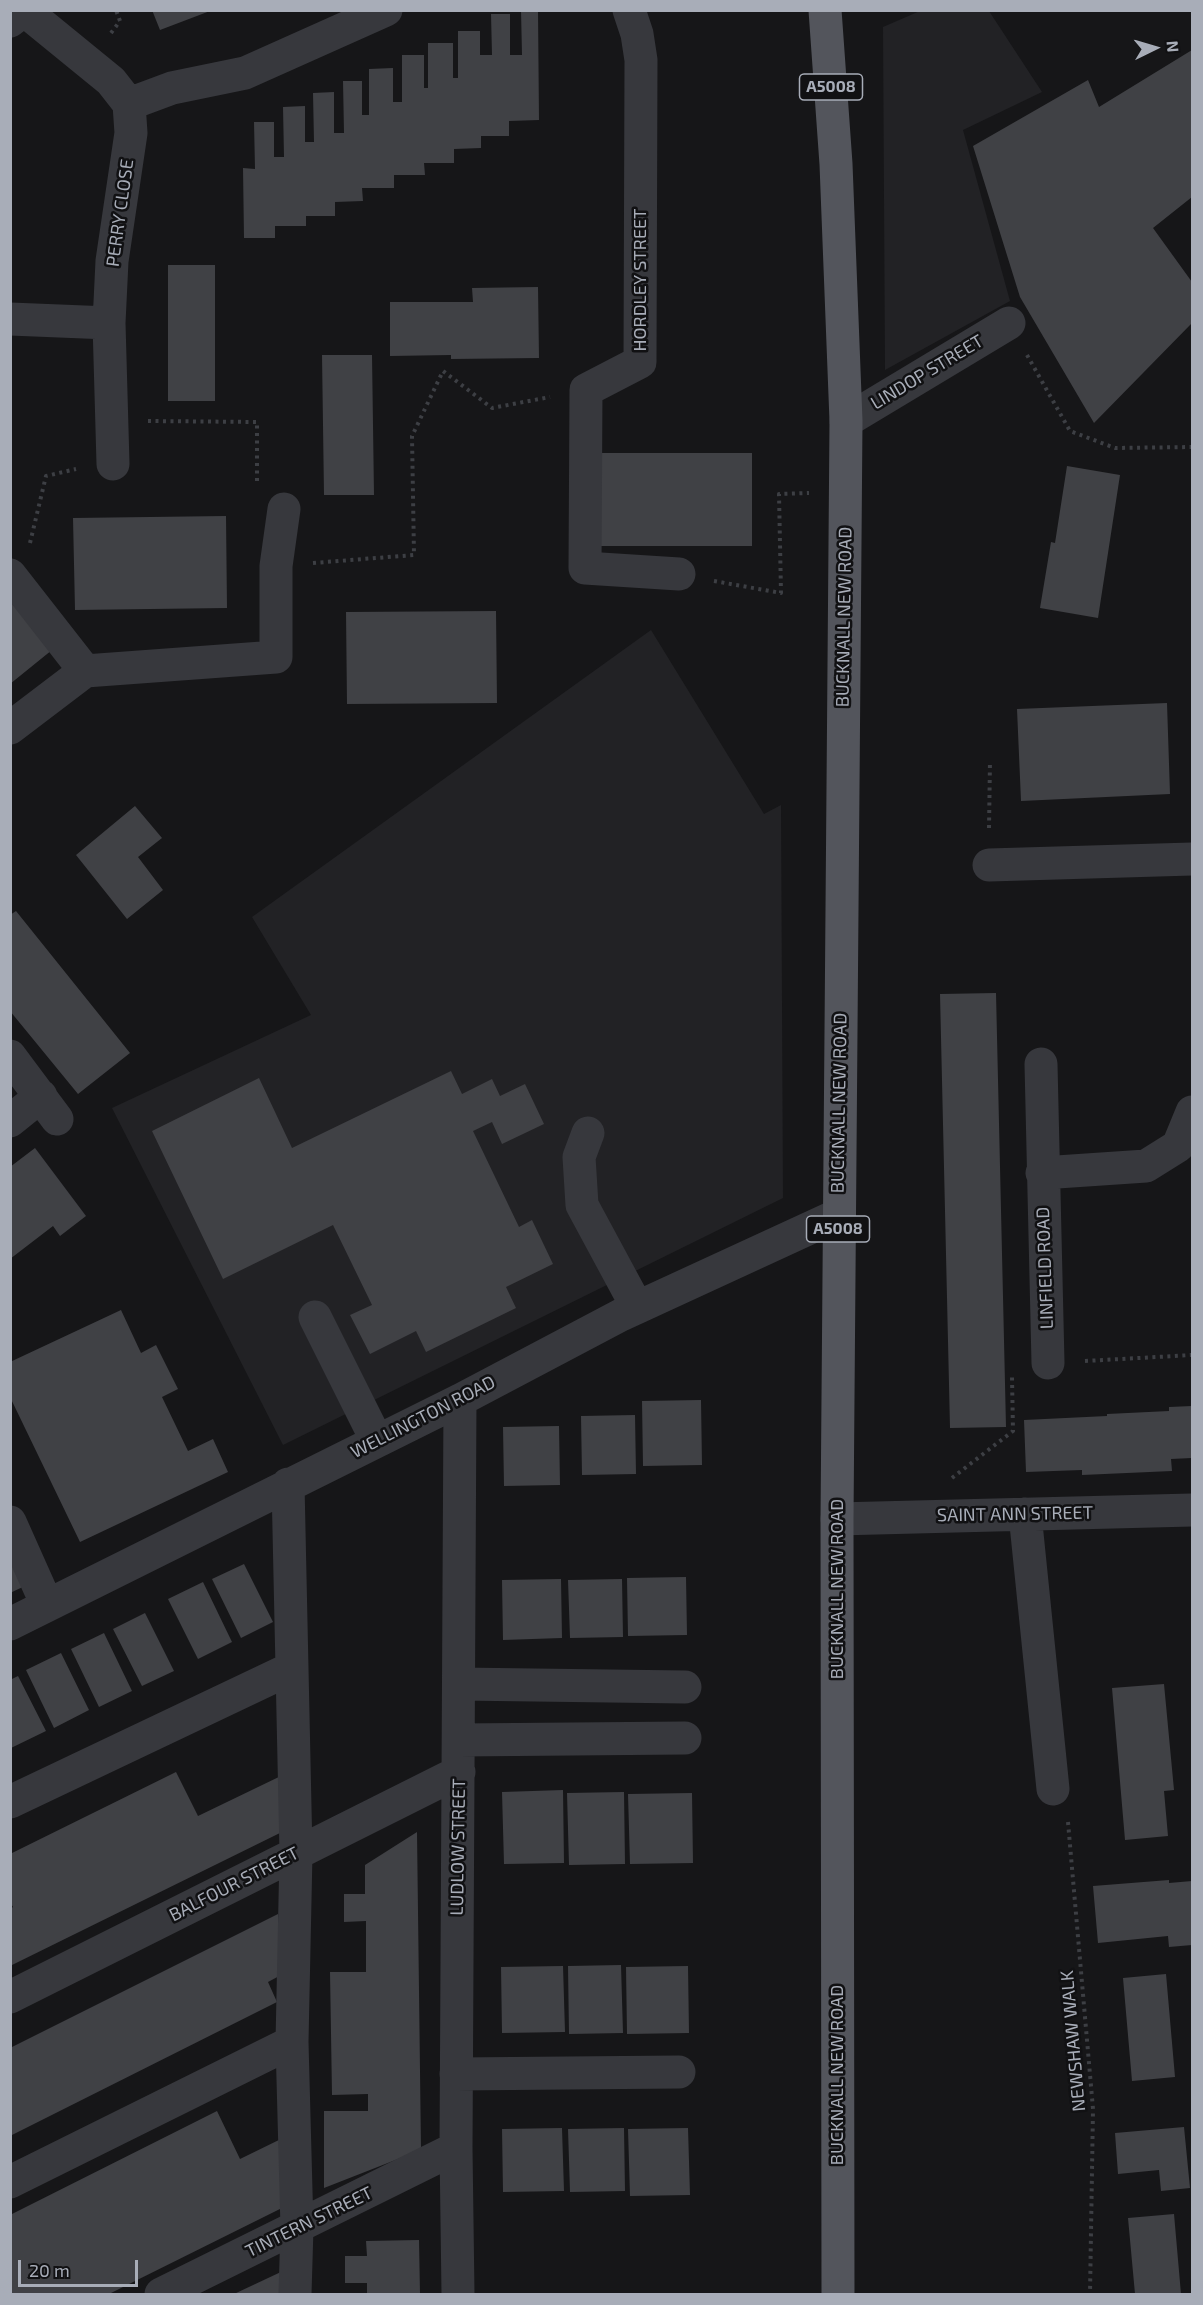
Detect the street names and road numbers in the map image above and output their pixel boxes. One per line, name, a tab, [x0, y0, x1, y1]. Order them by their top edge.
road number: A5008	[800, 74, 862, 100]
street label: PERRY CLOSE	[102, 158, 138, 268]
street label: HORDLEY STREET	[629, 208, 651, 352]
street label: LINDOP STREET	[867, 330, 987, 414]
street label: BUCKNALL NEW ROAD	[832, 527, 856, 707]
street label: BUCKNALL NEW ROAD	[827, 1013, 851, 1193]
street label: LINFIELD ROAD	[1032, 1206, 1058, 1330]
road number: A5008	[806, 1216, 870, 1242]
street label: WELLINGTON ROAD	[347, 1371, 499, 1463]
street label: BUCKNALL NEW ROAD	[826, 1499, 848, 1679]
street label: SAINT ANN STREET	[937, 1502, 1093, 1526]
street label: LUDLOW STREET	[446, 1778, 470, 1916]
street label: BALFOUR STREET	[166, 1842, 302, 1926]
street label: NEWSHAW WALK	[1056, 1970, 1090, 2112]
street label: BUCKNALL NEW ROAD	[826, 1985, 848, 2165]
street label: TINTERN STREET	[242, 2182, 376, 2262]

